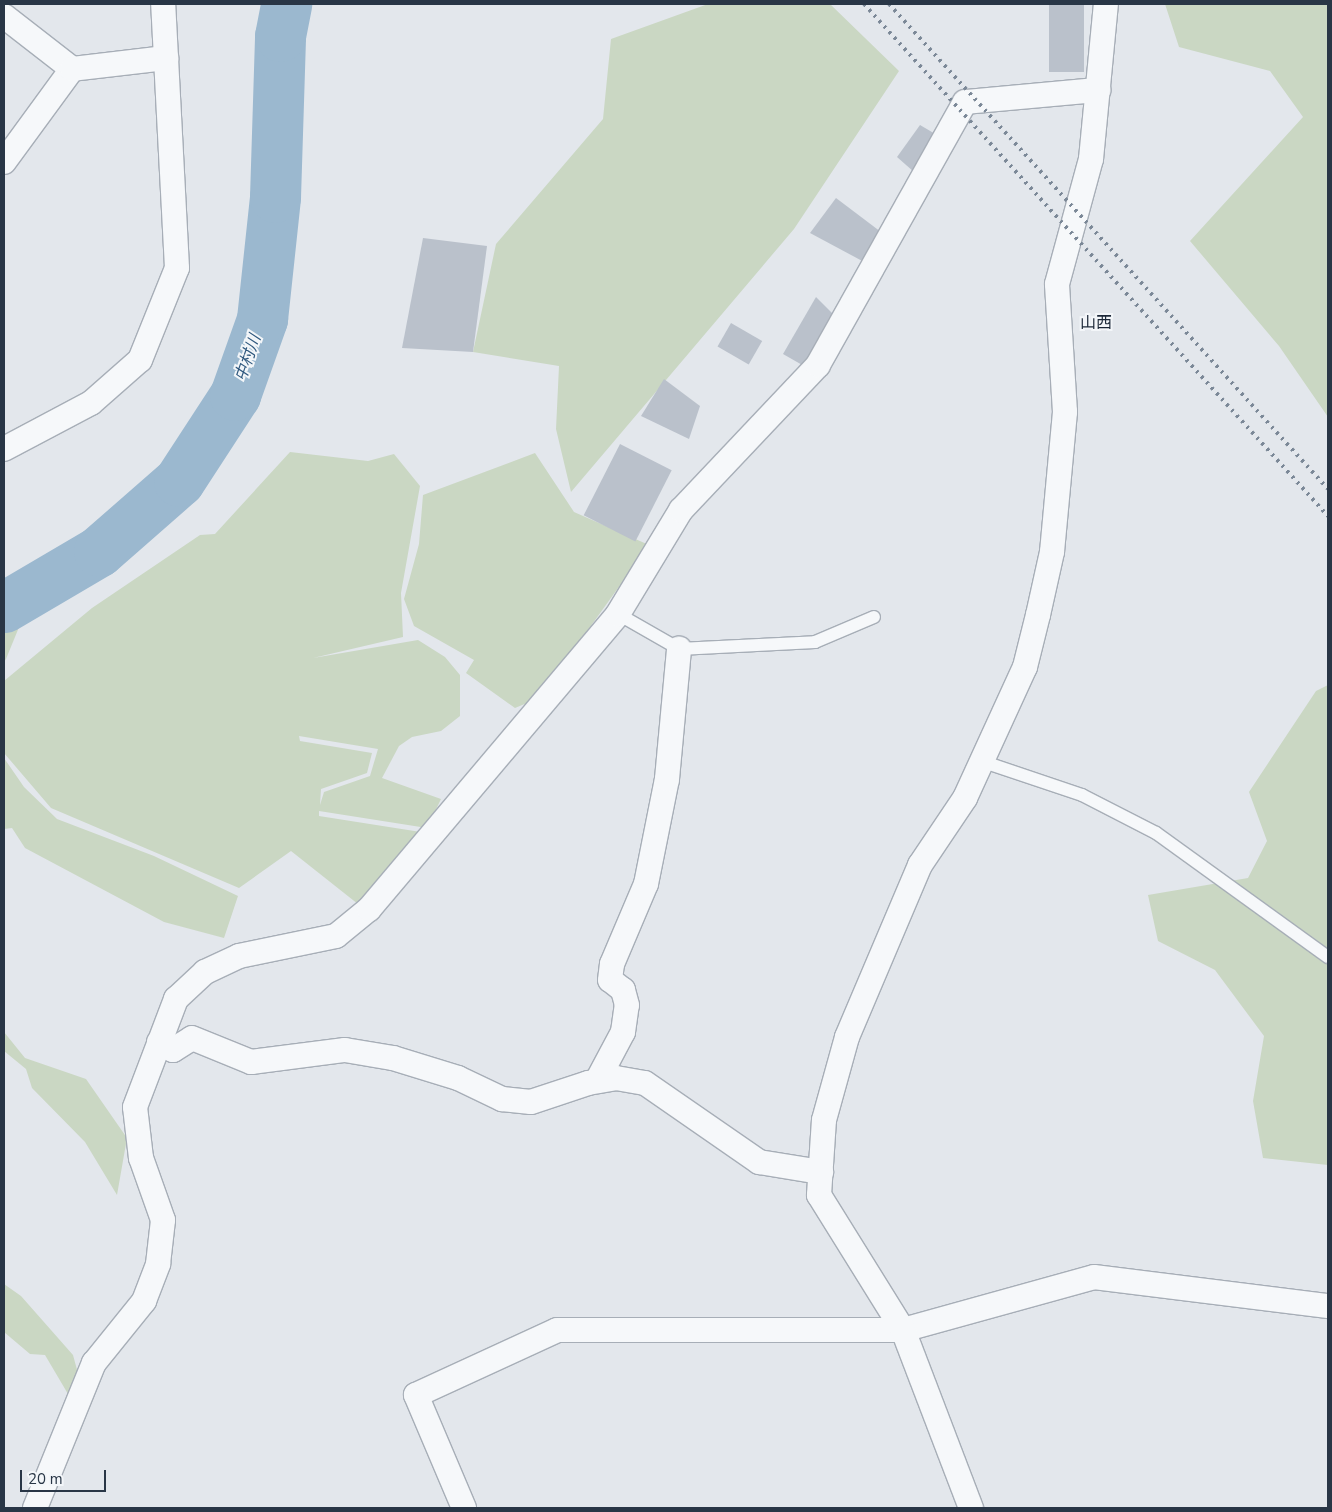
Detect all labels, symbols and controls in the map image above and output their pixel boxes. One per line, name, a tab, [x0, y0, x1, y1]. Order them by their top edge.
district label: 山西	[1080, 313, 1112, 333]
water label: 中村川	[231, 332, 265, 384]
scale bar	[22, 1460, 109, 1492]
text: 20 m	[28, 1469, 63, 1489]

